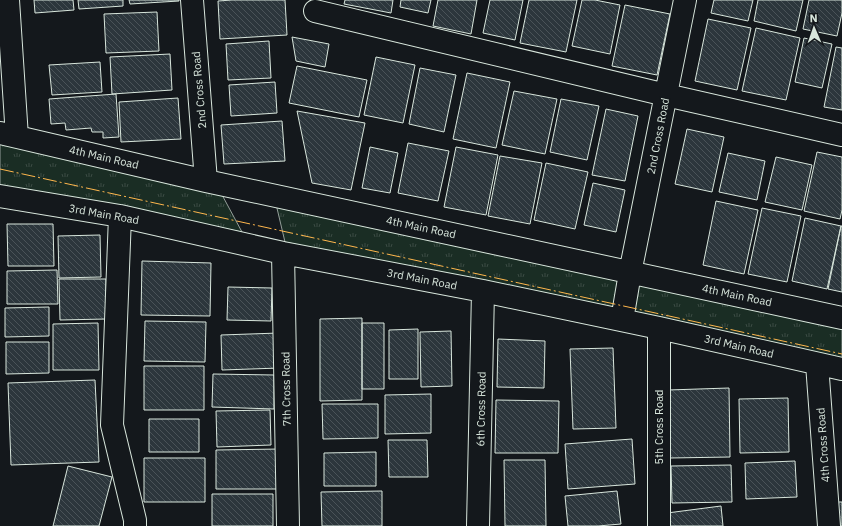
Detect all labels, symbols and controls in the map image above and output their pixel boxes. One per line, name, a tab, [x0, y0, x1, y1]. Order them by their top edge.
north arrow	[794, 8, 834, 48]
text: N	[809, 11, 818, 25]
street label: 2nd Cross Road	[189, 51, 209, 129]
street label: 2nd Cross Road	[644, 97, 672, 175]
street label: 4th Main Road	[68, 142, 140, 172]
street label: 3rd Main Road	[68, 201, 140, 227]
street label: 4th Main Road	[385, 213, 457, 241]
street label: 3rd Main Road	[386, 265, 458, 293]
street label: 4th Main Road	[701, 281, 773, 309]
street label: 3rd Main Road	[703, 331, 775, 361]
street label: 7th Cross Road	[278, 351, 294, 427]
street label: 6th Cross Road	[473, 371, 489, 447]
street label: 5th Cross Road	[652, 390, 666, 464]
street label: 4th Cross Road	[813, 407, 833, 483]

